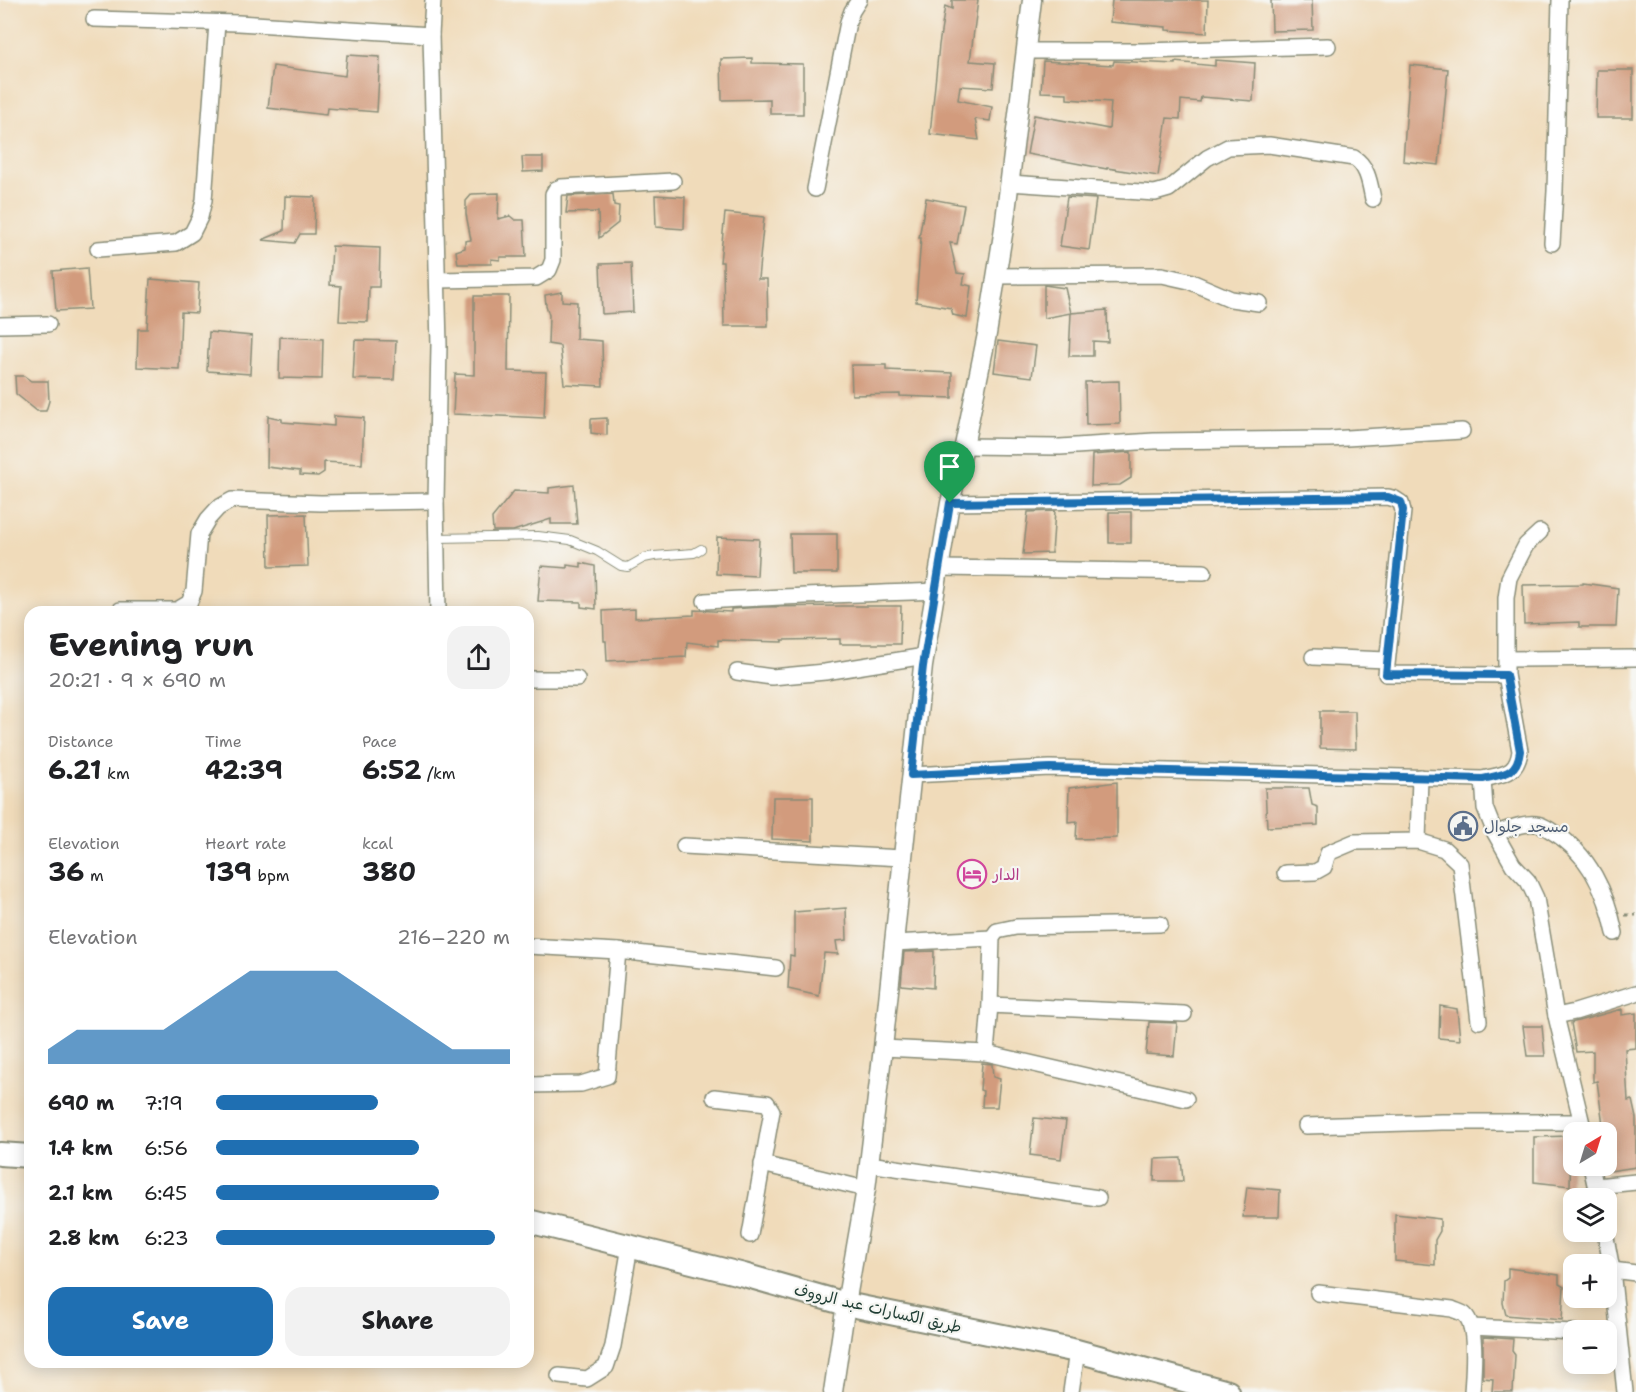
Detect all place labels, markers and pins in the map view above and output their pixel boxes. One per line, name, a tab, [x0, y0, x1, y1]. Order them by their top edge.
pin	[924, 441, 975, 503]
public building icon: مسجد جلوال	[1447, 810, 1479, 842]
place label: مسجد جلوال	[1484, 816, 1569, 837]
hotel icon: الدار	[956, 858, 988, 890]
place label: الدار	[991, 864, 1019, 885]

